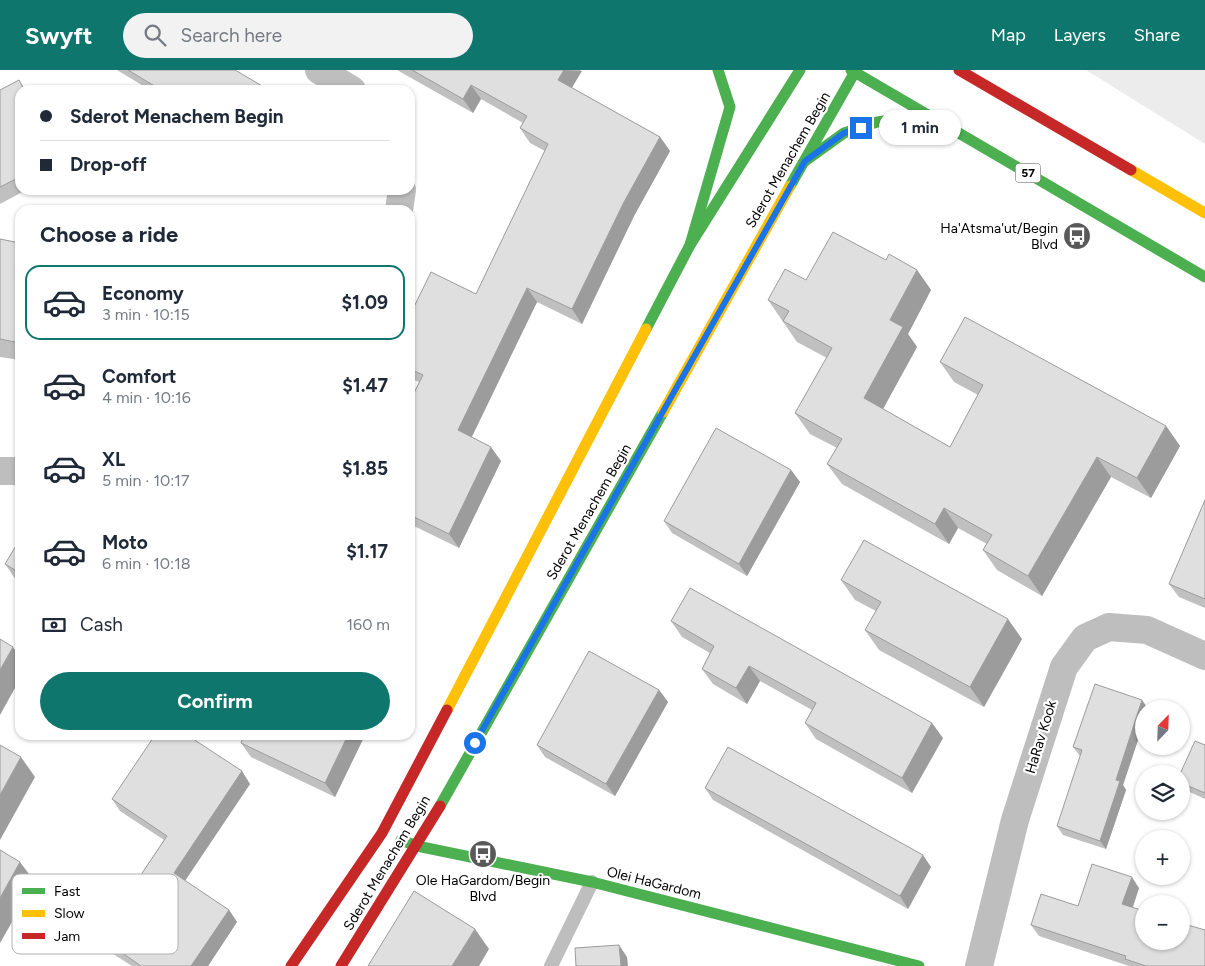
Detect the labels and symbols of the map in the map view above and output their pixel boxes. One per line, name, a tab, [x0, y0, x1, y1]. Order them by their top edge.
street label: Sderot Menachem Begin	[742, 89, 834, 231]
callout: 1 min	[878, 110, 961, 146]
route end	[850, 117, 872, 139]
road number: 57	[1016, 164, 1040, 182]
place label: Ha'Atsma'ut/Begin Blvd	[940, 220, 1058, 253]
bus stop icon: Ha'Atsma'ut/Begin Blvd	[1062, 221, 1092, 251]
street label: Sderot Menachem Begin	[543, 441, 635, 583]
street label: HaRav Kook	[1022, 698, 1060, 776]
north arrow	[1135, 700, 1190, 755]
route start	[464, 732, 486, 754]
street label: Sderot Menachem Begin	[340, 792, 434, 934]
bus stop icon: Ole HaGardom/Begin Blvd	[468, 839, 498, 869]
street label: Olei HaGardom	[605, 863, 703, 903]
place label: Ole HaGardom/Begin Blvd	[416, 872, 550, 905]
legend	[12, 874, 178, 954]
text: Fast	[54, 883, 80, 900]
text: Slow	[54, 905, 85, 922]
text: Jam	[54, 928, 80, 945]

